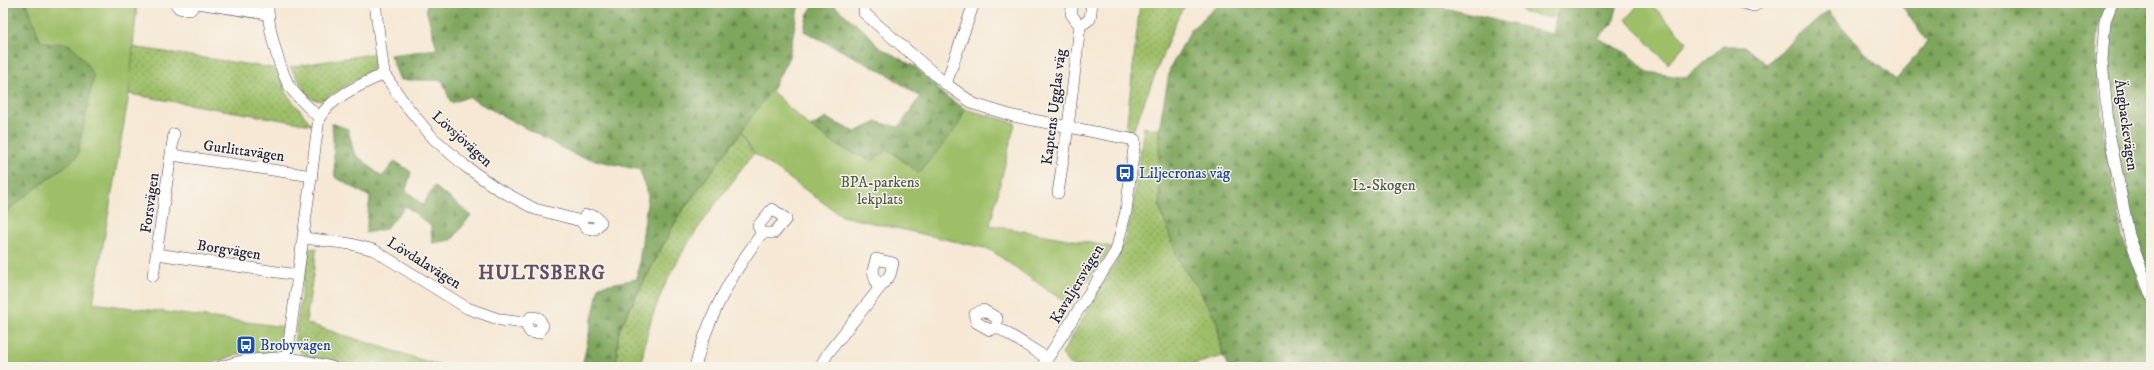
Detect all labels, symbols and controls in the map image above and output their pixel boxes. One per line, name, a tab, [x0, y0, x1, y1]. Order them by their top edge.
street label: Kaptens Ugglas väg	[1037, 47, 1071, 166]
street label: Ängbackevägen	[2110, 78, 2142, 172]
street label: Lövsjövägen	[428, 107, 496, 171]
street label: Gurlittavägen	[202, 136, 286, 166]
bus stop icon: Liljecronas väg	[1114, 162, 1136, 184]
place label: Liljecronas väg	[1139, 164, 1231, 183]
street label: Forsvägen	[136, 171, 164, 234]
park label: BPA-parkens lekplats	[840, 173, 920, 209]
park label: I2-Skogen	[1352, 176, 1416, 195]
street label: Lövdalavägen	[384, 233, 465, 293]
street label: Borgvägen	[196, 236, 262, 264]
street label: Kavaljersvägen	[1046, 241, 1108, 327]
district label: HULTSBERG	[478, 262, 606, 285]
bus stop icon: Brobyvägen	[235, 334, 257, 356]
place label: Brobyvägen	[260, 336, 331, 355]

